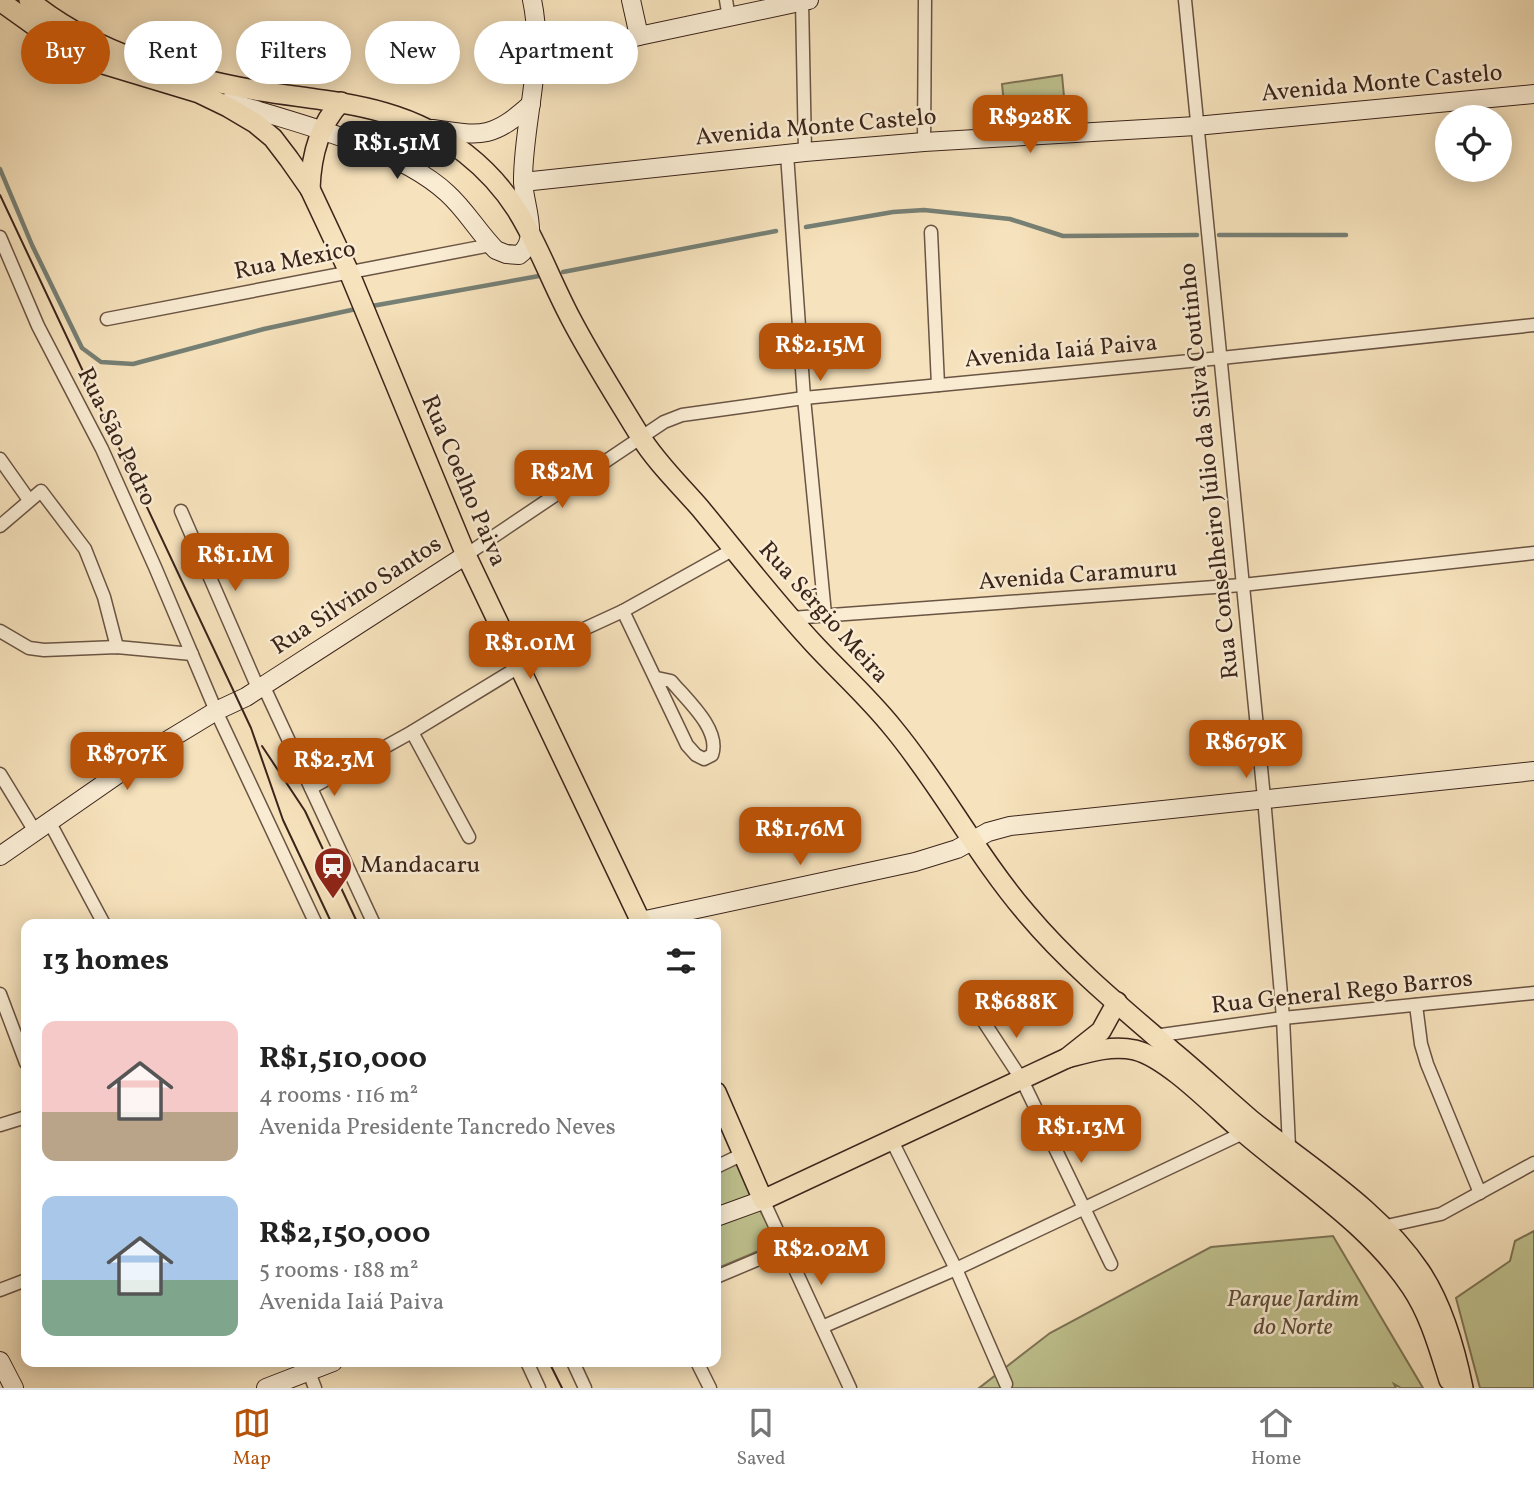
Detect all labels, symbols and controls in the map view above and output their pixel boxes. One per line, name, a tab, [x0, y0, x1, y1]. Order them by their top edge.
chip: Buy	[21, 21, 110, 84]
chip: Rent	[124, 21, 222, 84]
chip: Filters	[236, 21, 351, 84]
chip: New	[365, 21, 460, 84]
chip: Apartment	[474, 21, 638, 84]
street label: Avenida Monte Castelo	[1260, 57, 1504, 111]
pin: R$928K	[973, 96, 1087, 155]
street label: Avenida Monte Castelo	[694, 101, 938, 155]
text: R$928K	[989, 102, 1071, 134]
map controls	[1435, 105, 1512, 182]
button: locate	[1435, 105, 1512, 182]
pin: R$1.51M	[332, 122, 462, 181]
text: R$1.51M	[353, 128, 441, 160]
street label: Rua Mexico	[231, 233, 359, 289]
street label: Rua Conselheiro Júlio da Silva Coutinho	[1171, 261, 1249, 681]
pin: R$2.15M	[755, 324, 885, 383]
street label: Avenida Iaiá Paiva	[963, 327, 1159, 377]
text: R$2.15M	[775, 330, 865, 362]
street label: Rua São Pedro	[68, 362, 164, 512]
street label: Rua Coelho Paiva	[412, 390, 514, 572]
pin: R$2M	[521, 450, 603, 510]
text: R$2M	[530, 457, 594, 489]
street label: Rua Silvino Santos	[265, 528, 449, 664]
pin: R$1.1M	[178, 534, 292, 593]
street label: Rua Sérgio Meira	[750, 534, 896, 692]
text: R$1.1M	[197, 540, 273, 572]
street label: Avenida Caramuru	[978, 552, 1178, 600]
pin: R$1.01M	[465, 622, 595, 681]
text: R$1.01M	[485, 628, 575, 660]
pin: R$679K	[1189, 720, 1303, 780]
text: R$679K	[1205, 727, 1287, 759]
pin: R$707K	[70, 732, 184, 792]
pin: R$2.3M	[277, 738, 391, 798]
text: R$707K	[87, 739, 168, 771]
text: R$2.3M	[294, 745, 374, 777]
pin: R$1.76M	[735, 808, 865, 867]
text: R$1.76M	[755, 814, 845, 846]
station icon: Mandacaru	[312, 845, 354, 900]
place label: Mandacaru	[360, 849, 480, 883]
text: 13 homes	[42, 940, 169, 982]
icon: filters	[662, 942, 700, 980]
street label: Rua General Rego Barros	[1210, 962, 1474, 1024]
pin: R$688K	[959, 981, 1073, 1040]
text: R$688K	[974, 987, 1058, 1019]
text: R$1,510,000	[259, 1038, 427, 1080]
icon: home	[98, 1049, 182, 1133]
text: 4 rooms · 116 m²	[259, 1080, 418, 1112]
pin: R$1.13M	[1016, 1106, 1146, 1165]
text: Avenida Presidente Tancredo Neves	[259, 1112, 616, 1144]
text: R$1.13M	[1037, 1112, 1125, 1144]
text: R$2,150,000	[259, 1213, 430, 1255]
icon: home	[98, 1224, 182, 1308]
pin: R$2.02M	[756, 1228, 886, 1287]
text: R$2.02M	[773, 1234, 869, 1266]
text: 5 rooms · 188 m²	[259, 1255, 418, 1287]
park label: Parque Jardim do Norte	[1227, 1283, 1359, 1345]
text: Avenida Iaiá Paiva	[259, 1287, 444, 1319]
tab: Map	[233, 1404, 271, 1472]
tab: Saved	[736, 1404, 785, 1472]
tab: Home	[1251, 1404, 1301, 1472]

